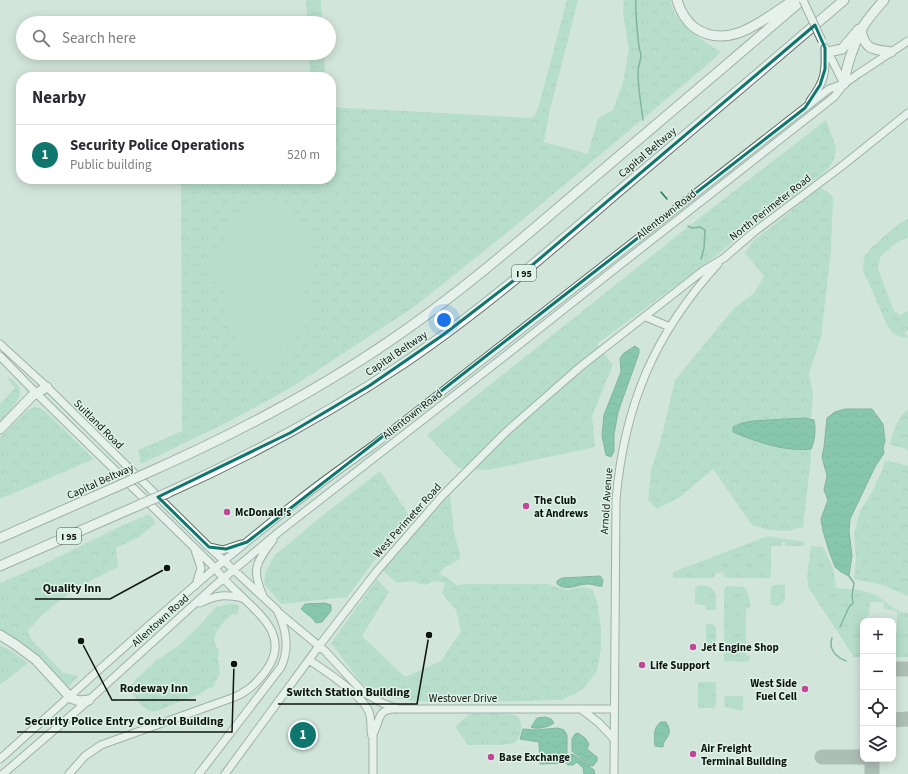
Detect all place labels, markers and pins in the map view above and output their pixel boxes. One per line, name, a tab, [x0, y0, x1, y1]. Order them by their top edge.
place label: The Club at Andrews	[534, 493, 588, 521]
marker: The Club at Andrews	[521, 501, 531, 511]
place label: McDonald's	[235, 505, 291, 520]
marker: McDonald's	[222, 507, 232, 517]
callout: Quality Inn	[35, 575, 110, 599]
place label: Jet Engine Shop	[701, 640, 779, 655]
marker: Jet Engine Shop	[688, 642, 698, 652]
place label: Life Support	[650, 658, 711, 673]
marker: Life Support	[637, 660, 647, 670]
callout: Rodeway Inn	[112, 676, 196, 700]
place label: West Side Fuel Cell	[750, 676, 798, 704]
callout: Switch Station Building	[278, 680, 417, 704]
marker: West Side Fuel Cell	[800, 684, 810, 694]
callout: Security Police Entry Control Building	[17, 708, 232, 732]
pin: 1	[290, 720, 316, 750]
place label: Air Freight Terminal Building	[700, 741, 787, 769]
marker: Air Freight Terminal Building	[688, 749, 698, 759]
place label: Base Exchange	[499, 750, 570, 765]
marker: Base Exchange	[486, 752, 496, 762]

